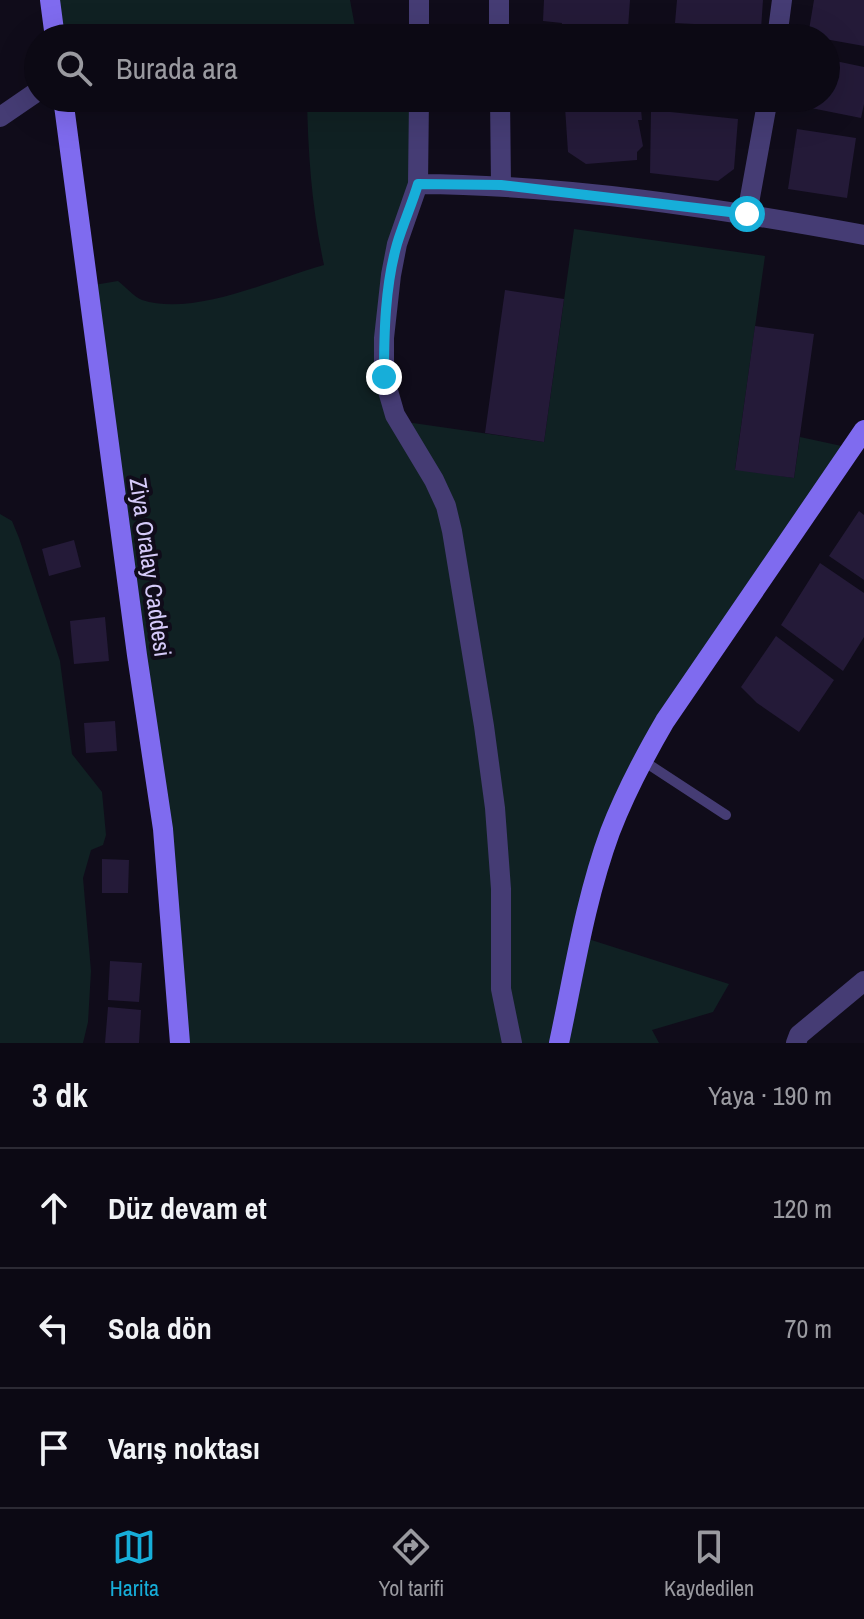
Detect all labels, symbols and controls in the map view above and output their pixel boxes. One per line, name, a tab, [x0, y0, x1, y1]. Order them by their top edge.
search box	[24, 24, 840, 112]
icon: search	[52, 46, 96, 90]
text: Burada ara	[116, 48, 238, 88]
route start	[729, 196, 765, 232]
route end	[366, 359, 402, 395]
street label: Ziya Oralay Caddesi	[123, 475, 179, 659]
text: 3 dk	[32, 1072, 88, 1118]
text: Yaya · 190 m	[708, 1078, 832, 1113]
icon: ahead	[32, 1186, 76, 1230]
text: Düz devam et	[108, 1188, 267, 1228]
text: 120 m	[773, 1191, 832, 1226]
icon: left	[32, 1306, 76, 1350]
text: Sola dön	[108, 1308, 212, 1348]
text: 70 m	[785, 1311, 832, 1346]
icon: arrive	[32, 1426, 76, 1470]
text: Varış noktası	[108, 1428, 260, 1468]
tab: Harita	[110, 1525, 159, 1603]
tab: Yol tarifi	[379, 1525, 444, 1603]
tab: Kaydedilen	[664, 1525, 754, 1603]

